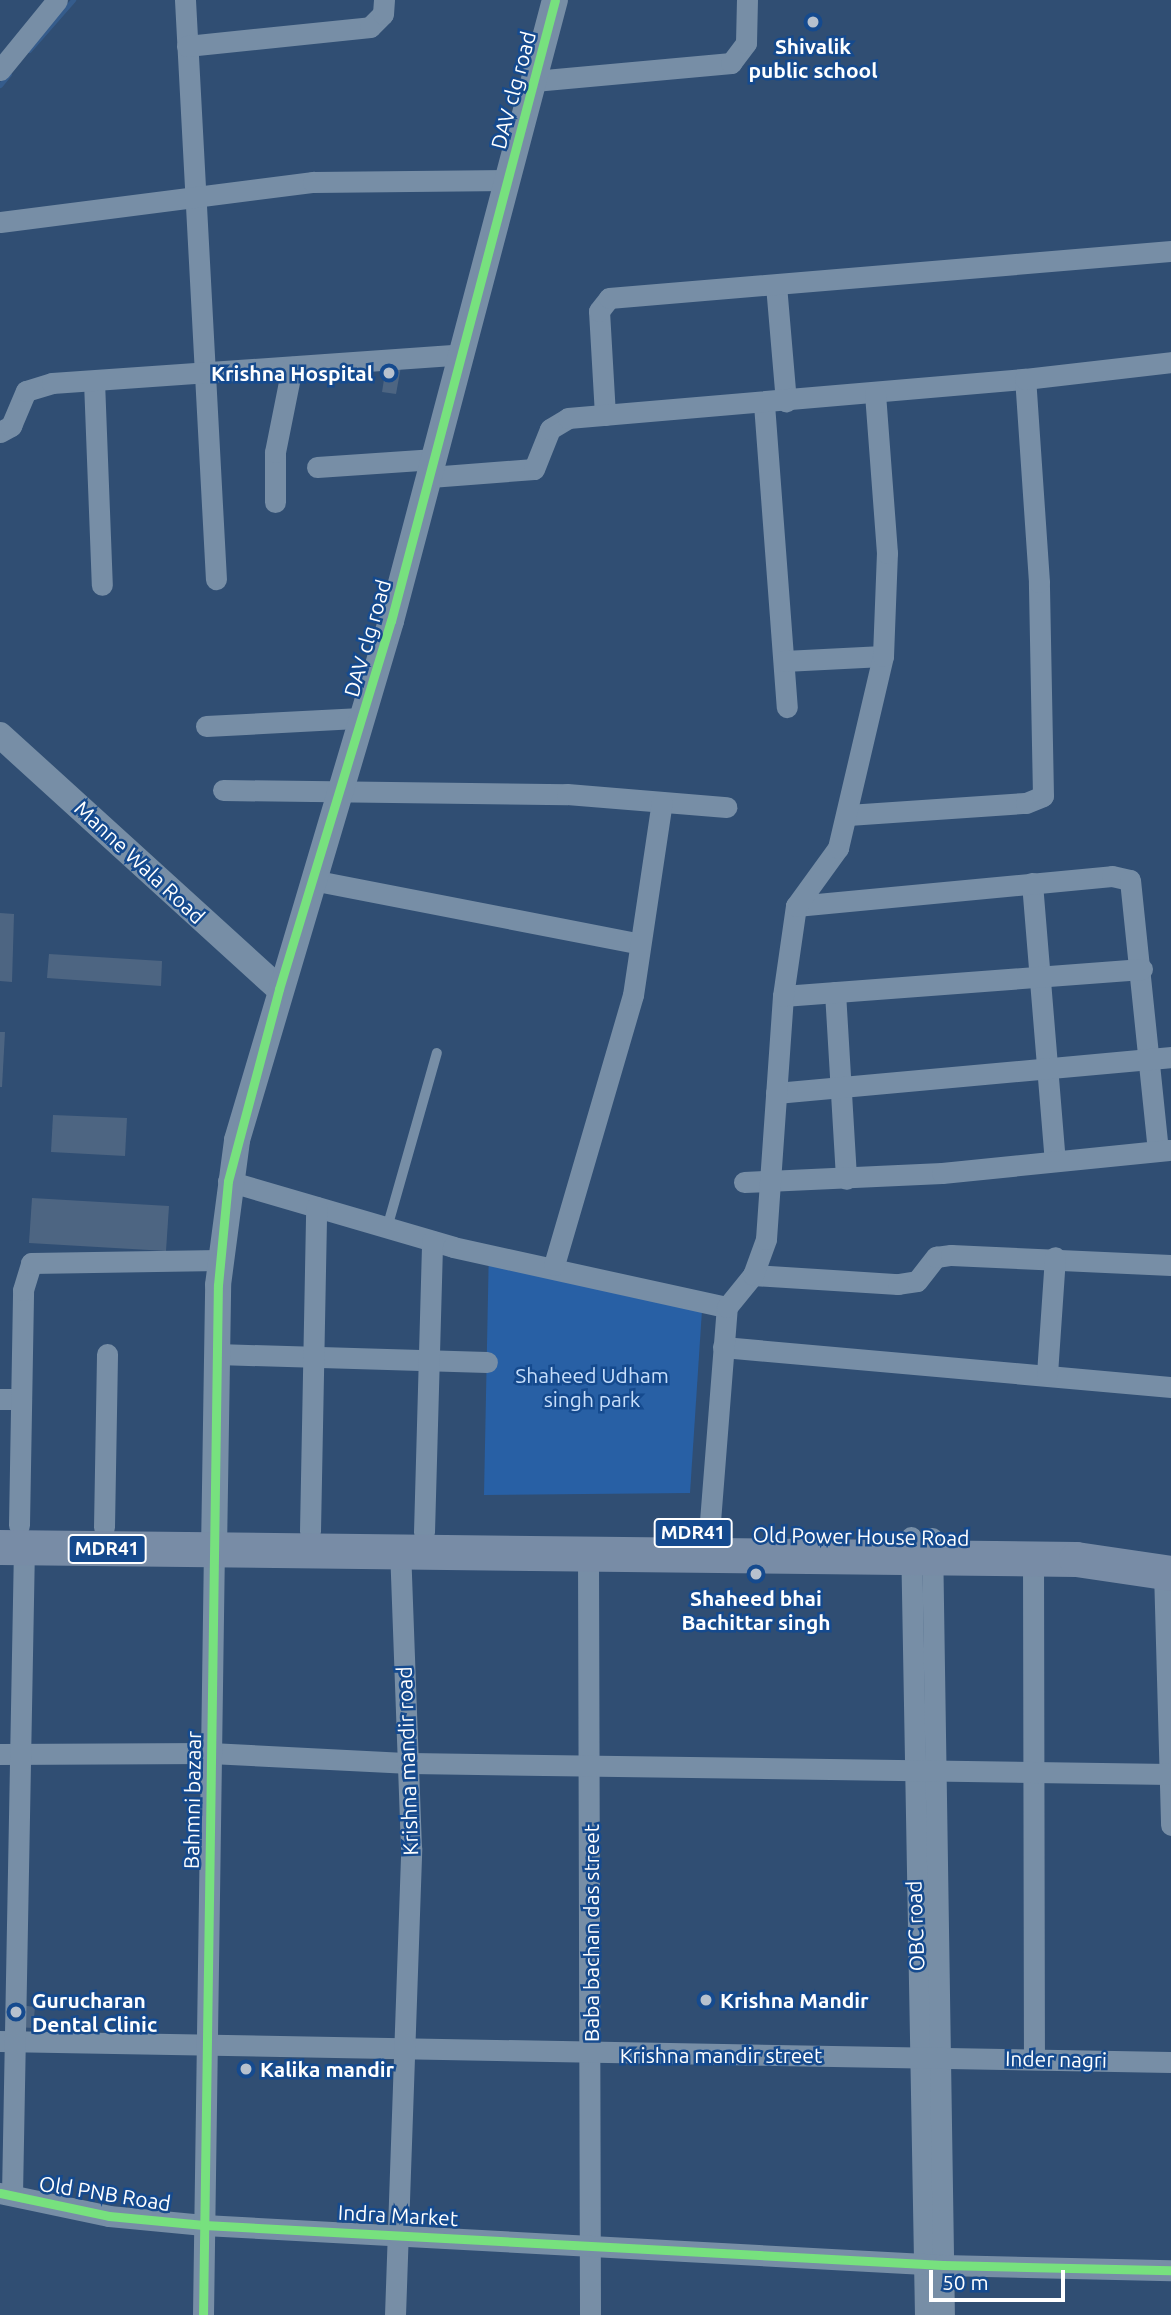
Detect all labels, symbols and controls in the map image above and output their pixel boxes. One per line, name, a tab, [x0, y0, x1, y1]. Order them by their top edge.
marker: Shivalik public school	[805, 14, 821, 30]
street label: DAV clg road	[485, 28, 541, 152]
place label: Shivalik public school	[748, 33, 878, 83]
place label: Krishna Hospital	[211, 360, 373, 386]
marker: Krishna Hospital	[379, 363, 399, 383]
street label: DAV clg road	[338, 576, 396, 700]
street label: Manne Wala Road	[70, 795, 210, 929]
park label: Shaheed Udham singh park	[515, 1362, 669, 1412]
road number: MDR41	[653, 1518, 733, 1548]
street label: Old Power House Road	[752, 1522, 970, 1550]
road number: MDR41	[67, 1534, 147, 1564]
marker: Shaheed bhai Bachittar singh	[748, 1566, 764, 1582]
place label: Shaheed bhai Bachittar singh	[681, 1585, 831, 1635]
street label: Krishna mandir road	[391, 1666, 423, 1856]
street label: Bahmni bazaar	[178, 1731, 206, 1869]
street label: Baba bachan das street	[578, 1824, 604, 2042]
street label: OBC road	[901, 1880, 929, 1972]
place label: Gurucharan Dental Clinic	[32, 1987, 157, 2037]
place label: Krishna Mandir	[720, 1987, 869, 2013]
marker: Krishna Mandir	[698, 1992, 714, 2008]
marker: Gurucharan Dental Clinic	[6, 2002, 26, 2022]
street label: Krishna mandir street	[620, 2042, 822, 2068]
street label: Inder nagri	[1005, 2046, 1107, 2072]
place label: Kalika mandir	[260, 2056, 394, 2082]
marker: Kalika mandir	[238, 2061, 254, 2077]
street label: Old PNB Road	[37, 2170, 173, 2216]
street label: Indra Market	[337, 2199, 459, 2231]
scale bar	[933, 2256, 1070, 2300]
text: 50 m	[942, 2270, 989, 2294]

